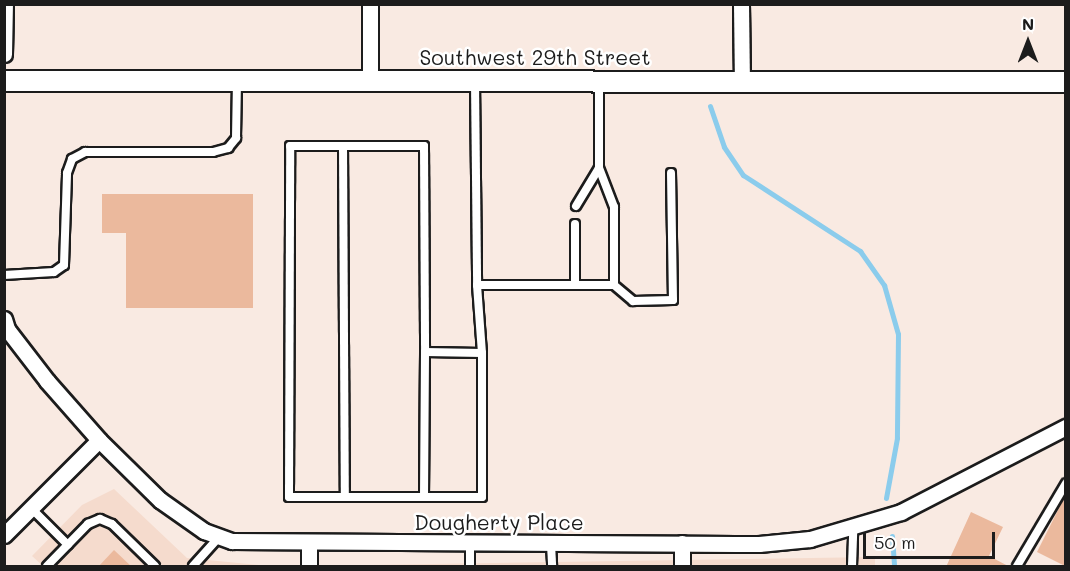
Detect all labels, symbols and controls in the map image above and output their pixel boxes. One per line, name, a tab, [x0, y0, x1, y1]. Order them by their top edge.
north arrow	[998, 12, 1058, 72]
text: N	[1022, 13, 1034, 34]
street label: Southwest 29th Street	[419, 44, 651, 70]
street label: Dougherty Place	[414, 509, 584, 535]
scale bar	[866, 520, 998, 558]
text: 50 m	[874, 530, 916, 554]

